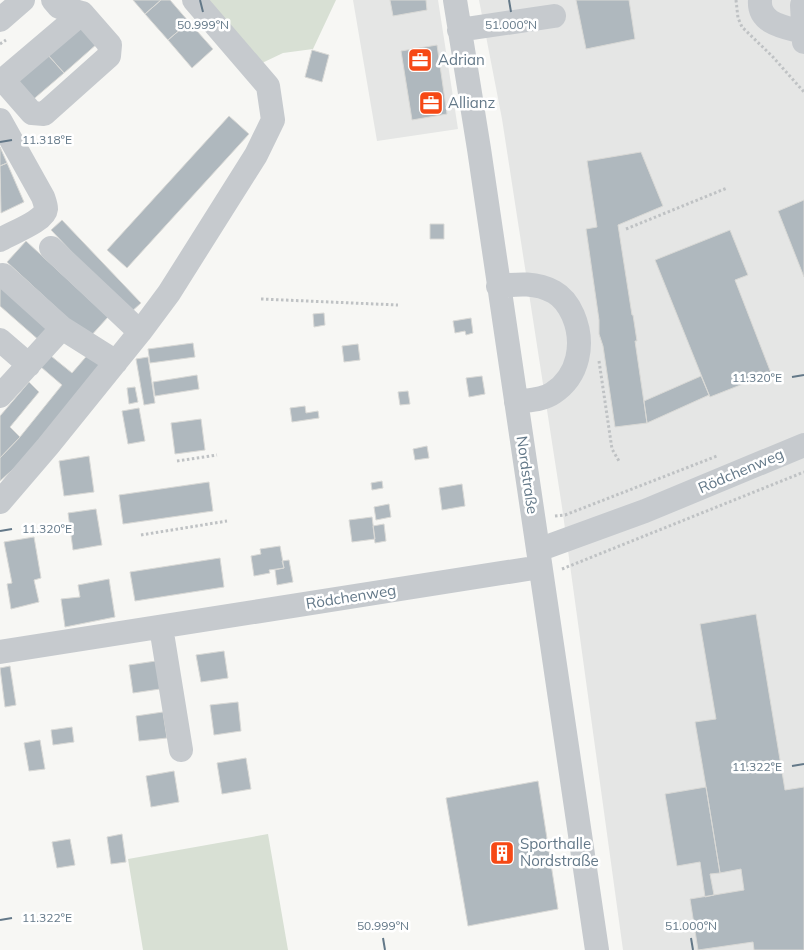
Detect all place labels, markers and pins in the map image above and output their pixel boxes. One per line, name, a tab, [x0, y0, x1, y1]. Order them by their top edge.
office icon: Adrian	[407, 47, 433, 73]
place label: Adrian	[438, 50, 485, 69]
office icon: Allianz	[418, 90, 444, 116]
place label: Allianz	[448, 93, 496, 112]
place label: Sporthalle Nordstraße	[520, 834, 599, 870]
building icon: Sporthalle Nordstraße	[489, 840, 515, 866]

